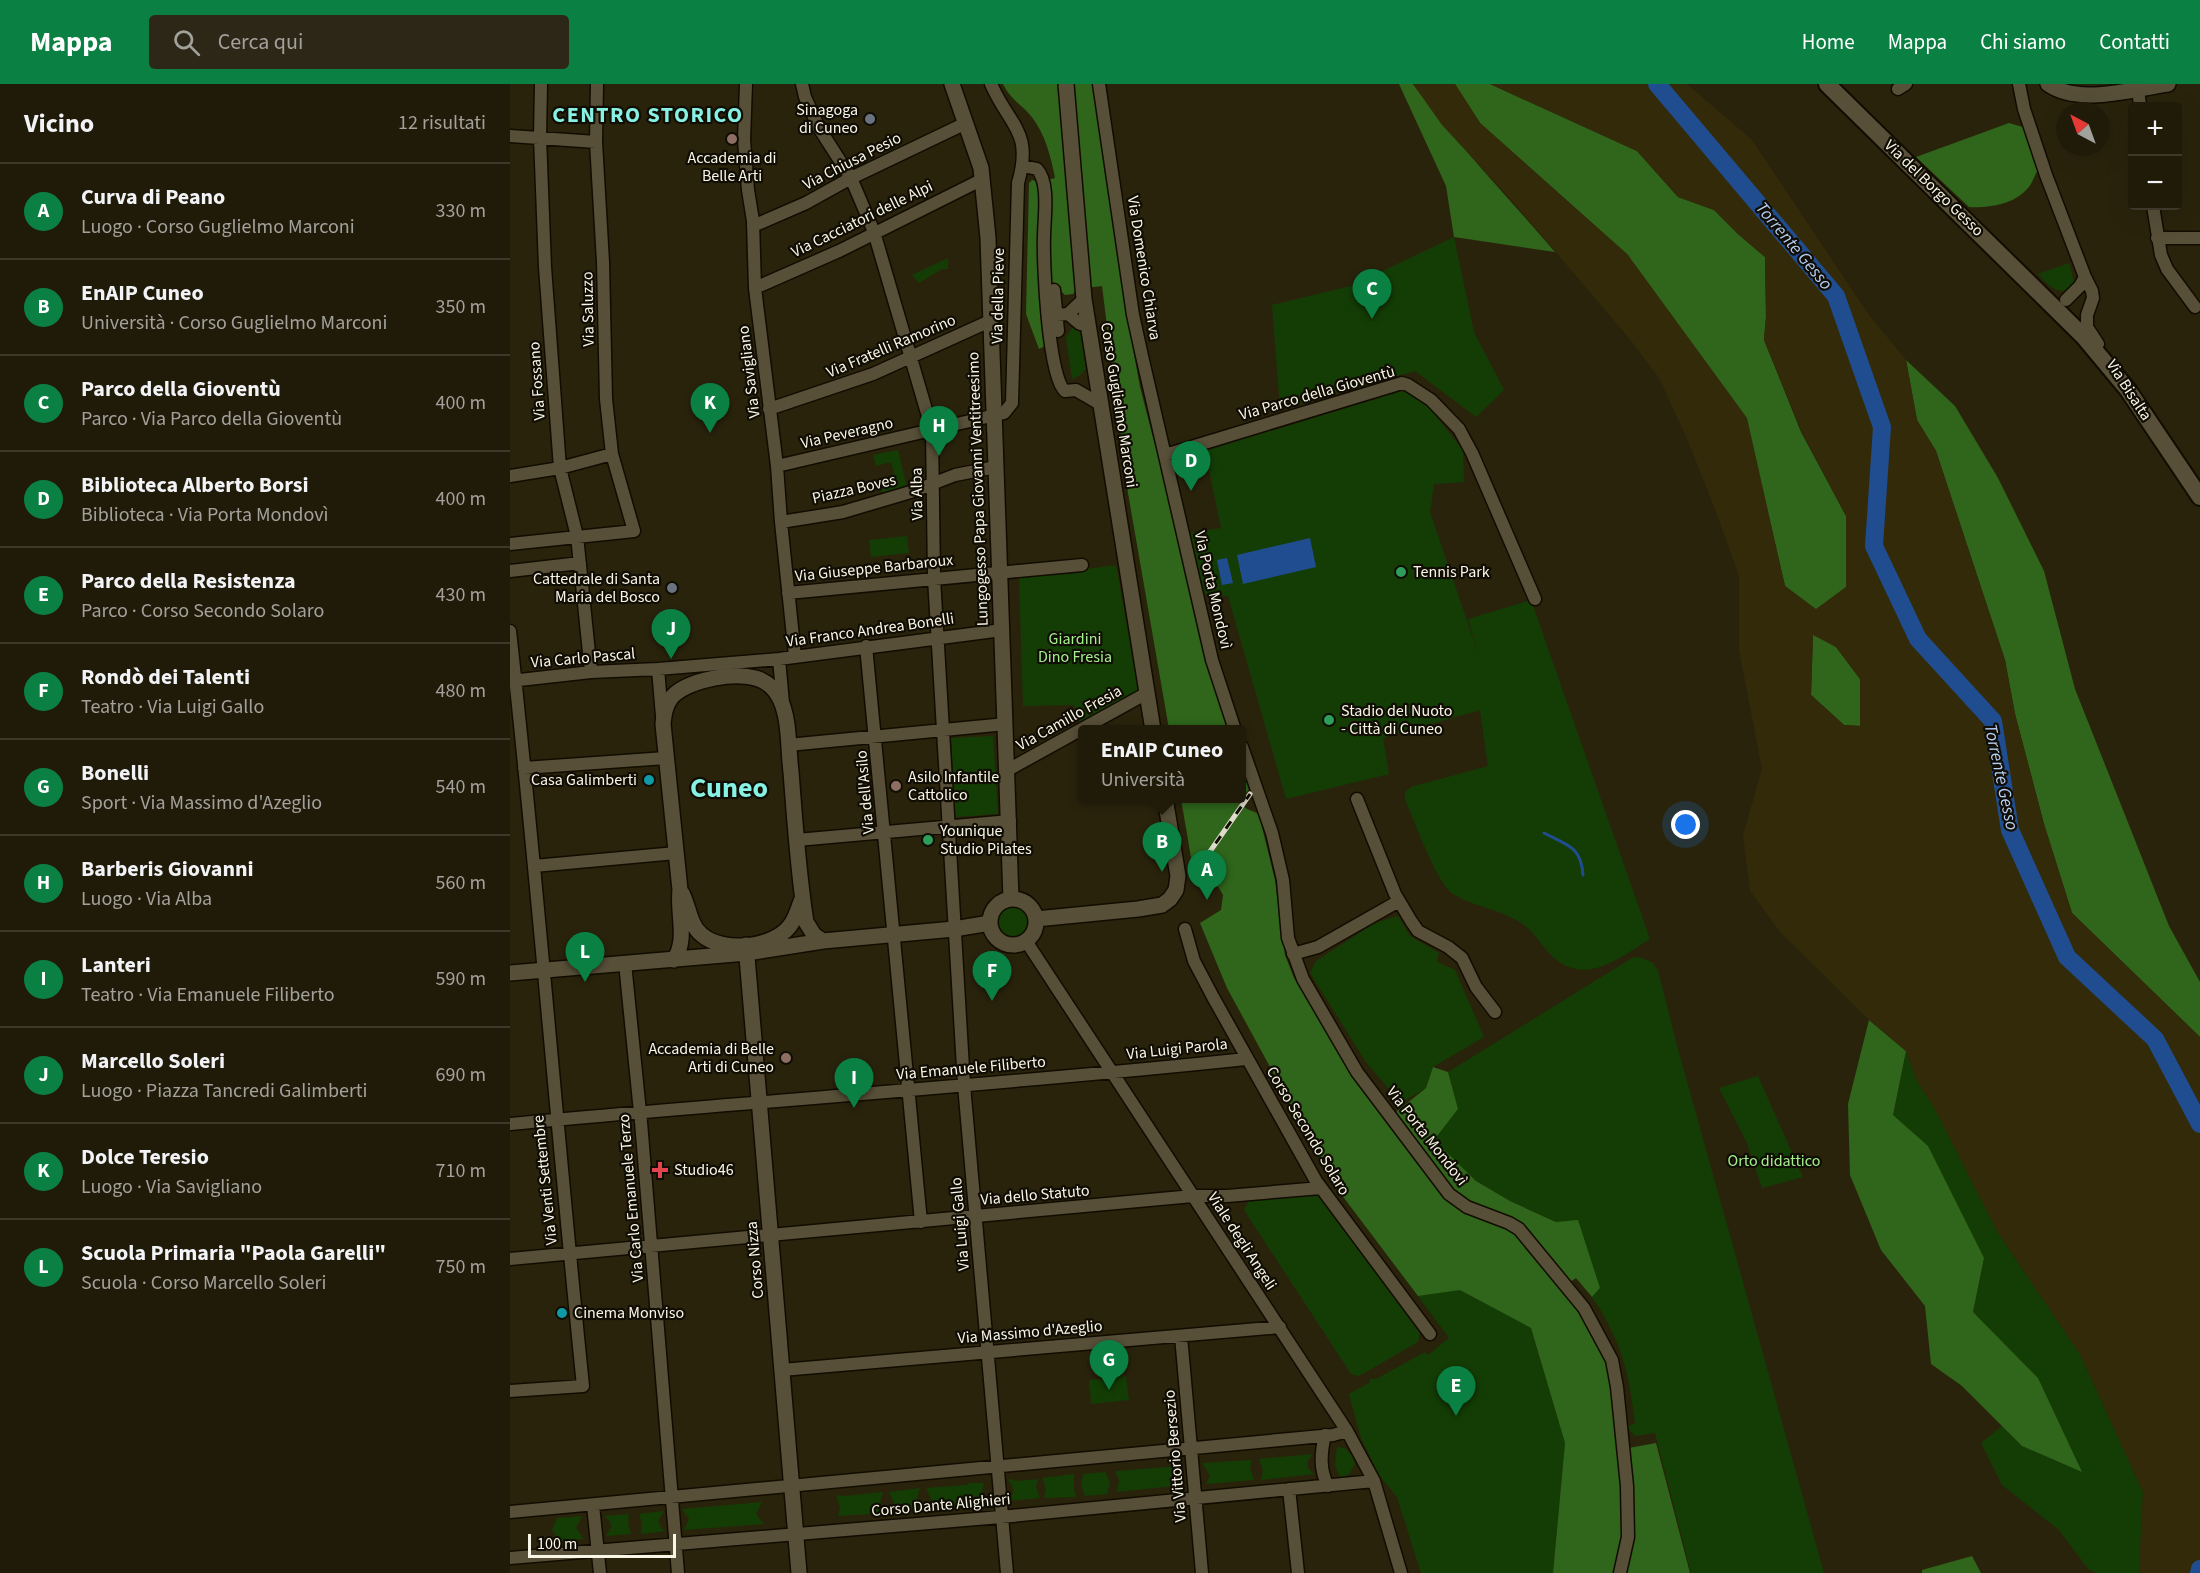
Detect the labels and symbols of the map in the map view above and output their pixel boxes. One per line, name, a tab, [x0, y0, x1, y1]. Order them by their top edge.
district label: CENTRO STORICO	[552, 99, 744, 131]
place label: Sinagoga di Cuneo	[796, 99, 858, 139]
north arrow	[2056, 102, 2110, 156]
marker: Sinagoga di Cuneo	[863, 112, 877, 126]
street label: Via Chiusa Pesio	[799, 127, 905, 195]
marker: Accademia di Belle Arti	[725, 132, 739, 146]
street label: Via del Borgo Gesso	[1879, 135, 1989, 241]
place label: Accademia di Belle Arti	[688, 147, 776, 187]
street label: Via Cacciatori delle Alpi	[788, 175, 936, 263]
street label: Via Domenico Chiarva	[1122, 194, 1166, 342]
water label: Torrente Gesso	[1750, 197, 1838, 295]
street label: Via della Pieve	[986, 248, 1010, 344]
pin: C	[1352, 270, 1392, 319]
street label: Via Saluzzo	[576, 271, 600, 347]
street label: Via Fratelli Ramorino	[823, 309, 959, 383]
street label: Corso Guglielmo Marconi	[1095, 321, 1143, 489]
street label: Via Savigliano	[732, 324, 766, 420]
street label: Via Fossano	[523, 341, 551, 421]
street label: Lungogesso Papa Giovanni Ventitreesimo	[962, 351, 994, 627]
street label: Via Bisalta	[2101, 355, 2157, 425]
street label: Via Parco della Gioventù	[1237, 360, 1397, 426]
pin: K	[690, 384, 730, 433]
pin: H	[920, 406, 958, 456]
street label: Via Peveragno	[799, 412, 895, 454]
pin: D	[1172, 442, 1210, 491]
street label: Via Alba	[906, 467, 928, 521]
street label: Piazza Boves	[810, 469, 898, 509]
street label: Via Porta Mondovì	[1189, 529, 1237, 651]
street label: Via Giuseppe Barbaroux	[794, 549, 954, 587]
place label: Tennis Park	[1413, 561, 1490, 583]
marker: Tennis Park	[1394, 565, 1408, 579]
place label: Cattedrale di Santa Maria del Bosco	[533, 568, 660, 608]
marker: Cattedrale di Santa Maria del Bosco	[665, 581, 679, 595]
street label: Via Franco Andrea Bonelli	[785, 607, 955, 653]
pin: J	[652, 610, 690, 659]
park label: Giardini Dino Fresia	[1038, 628, 1112, 668]
street label: Via Carlo Pascal	[530, 642, 636, 674]
street label: Via Camillo Fresia	[1012, 680, 1126, 756]
place label: Stadio del Nuoto - Città di Cuneo	[1341, 700, 1452, 740]
marker: Stadio del Nuoto - Città di Cuneo	[1322, 713, 1336, 727]
water label: Torrente Gesso	[1978, 721, 2024, 833]
street label: Via dell'Asilo	[850, 749, 880, 835]
place label: Asilo Infantile Cattolico	[908, 766, 999, 806]
district label: Cuneo	[690, 768, 768, 808]
place label: Casa Galimberti	[531, 769, 637, 791]
marker: Casa Galimberti	[642, 773, 656, 787]
marker: Asilo Infantile Cattolico	[889, 779, 903, 793]
your location	[1671, 810, 1700, 839]
place label: Younique Studio Pilates	[939, 820, 1032, 860]
pin: B	[1142, 822, 1182, 872]
marker: Younique Studio Pilates	[921, 833, 935, 847]
pin: A	[1188, 850, 1226, 900]
pin: L	[566, 932, 604, 982]
pin: F	[972, 952, 1012, 1001]
street label: Via Luigi Parola	[1125, 1033, 1229, 1065]
place label: Accademia di Belle Arti di Cuneo	[648, 1038, 774, 1078]
marker: Accademia di Belle Arti di Cuneo	[779, 1051, 793, 1065]
street label: Via Emanuele Filiberto	[895, 1051, 1047, 1085]
pin: I	[834, 1058, 874, 1108]
street label: Corso Secondo Solaro	[1261, 1062, 1355, 1200]
street label: Via Porta Mondovì	[1381, 1082, 1473, 1190]
street label: Via Carlo Emanuele Terzo	[613, 1113, 649, 1283]
street label: Via Venti Settembre	[527, 1114, 563, 1246]
park label: Orto didattico	[1728, 1150, 1820, 1172]
place label: Studio46	[674, 1159, 734, 1181]
marker: Studio46	[651, 1161, 669, 1179]
street label: Via Luigi Gallo	[945, 1176, 975, 1272]
street label: Via dello Statuto	[980, 1179, 1090, 1211]
street label: Viale degli Angeli	[1202, 1188, 1282, 1294]
street label: Corso Nizza	[741, 1220, 769, 1300]
place label: Cinema Monviso	[574, 1302, 684, 1324]
marker: Cinema Monviso	[555, 1306, 569, 1320]
street label: Via Massimo d'Azeglio	[957, 1315, 1103, 1349]
pin: G	[1090, 1340, 1128, 1390]
pin: E	[1436, 1366, 1476, 1416]
street label: Via Vittorio Bersezio	[1158, 1389, 1192, 1523]
street label: Corso Dante Alighieri	[870, 1488, 1012, 1522]
scale bar	[528, 1531, 676, 1558]

